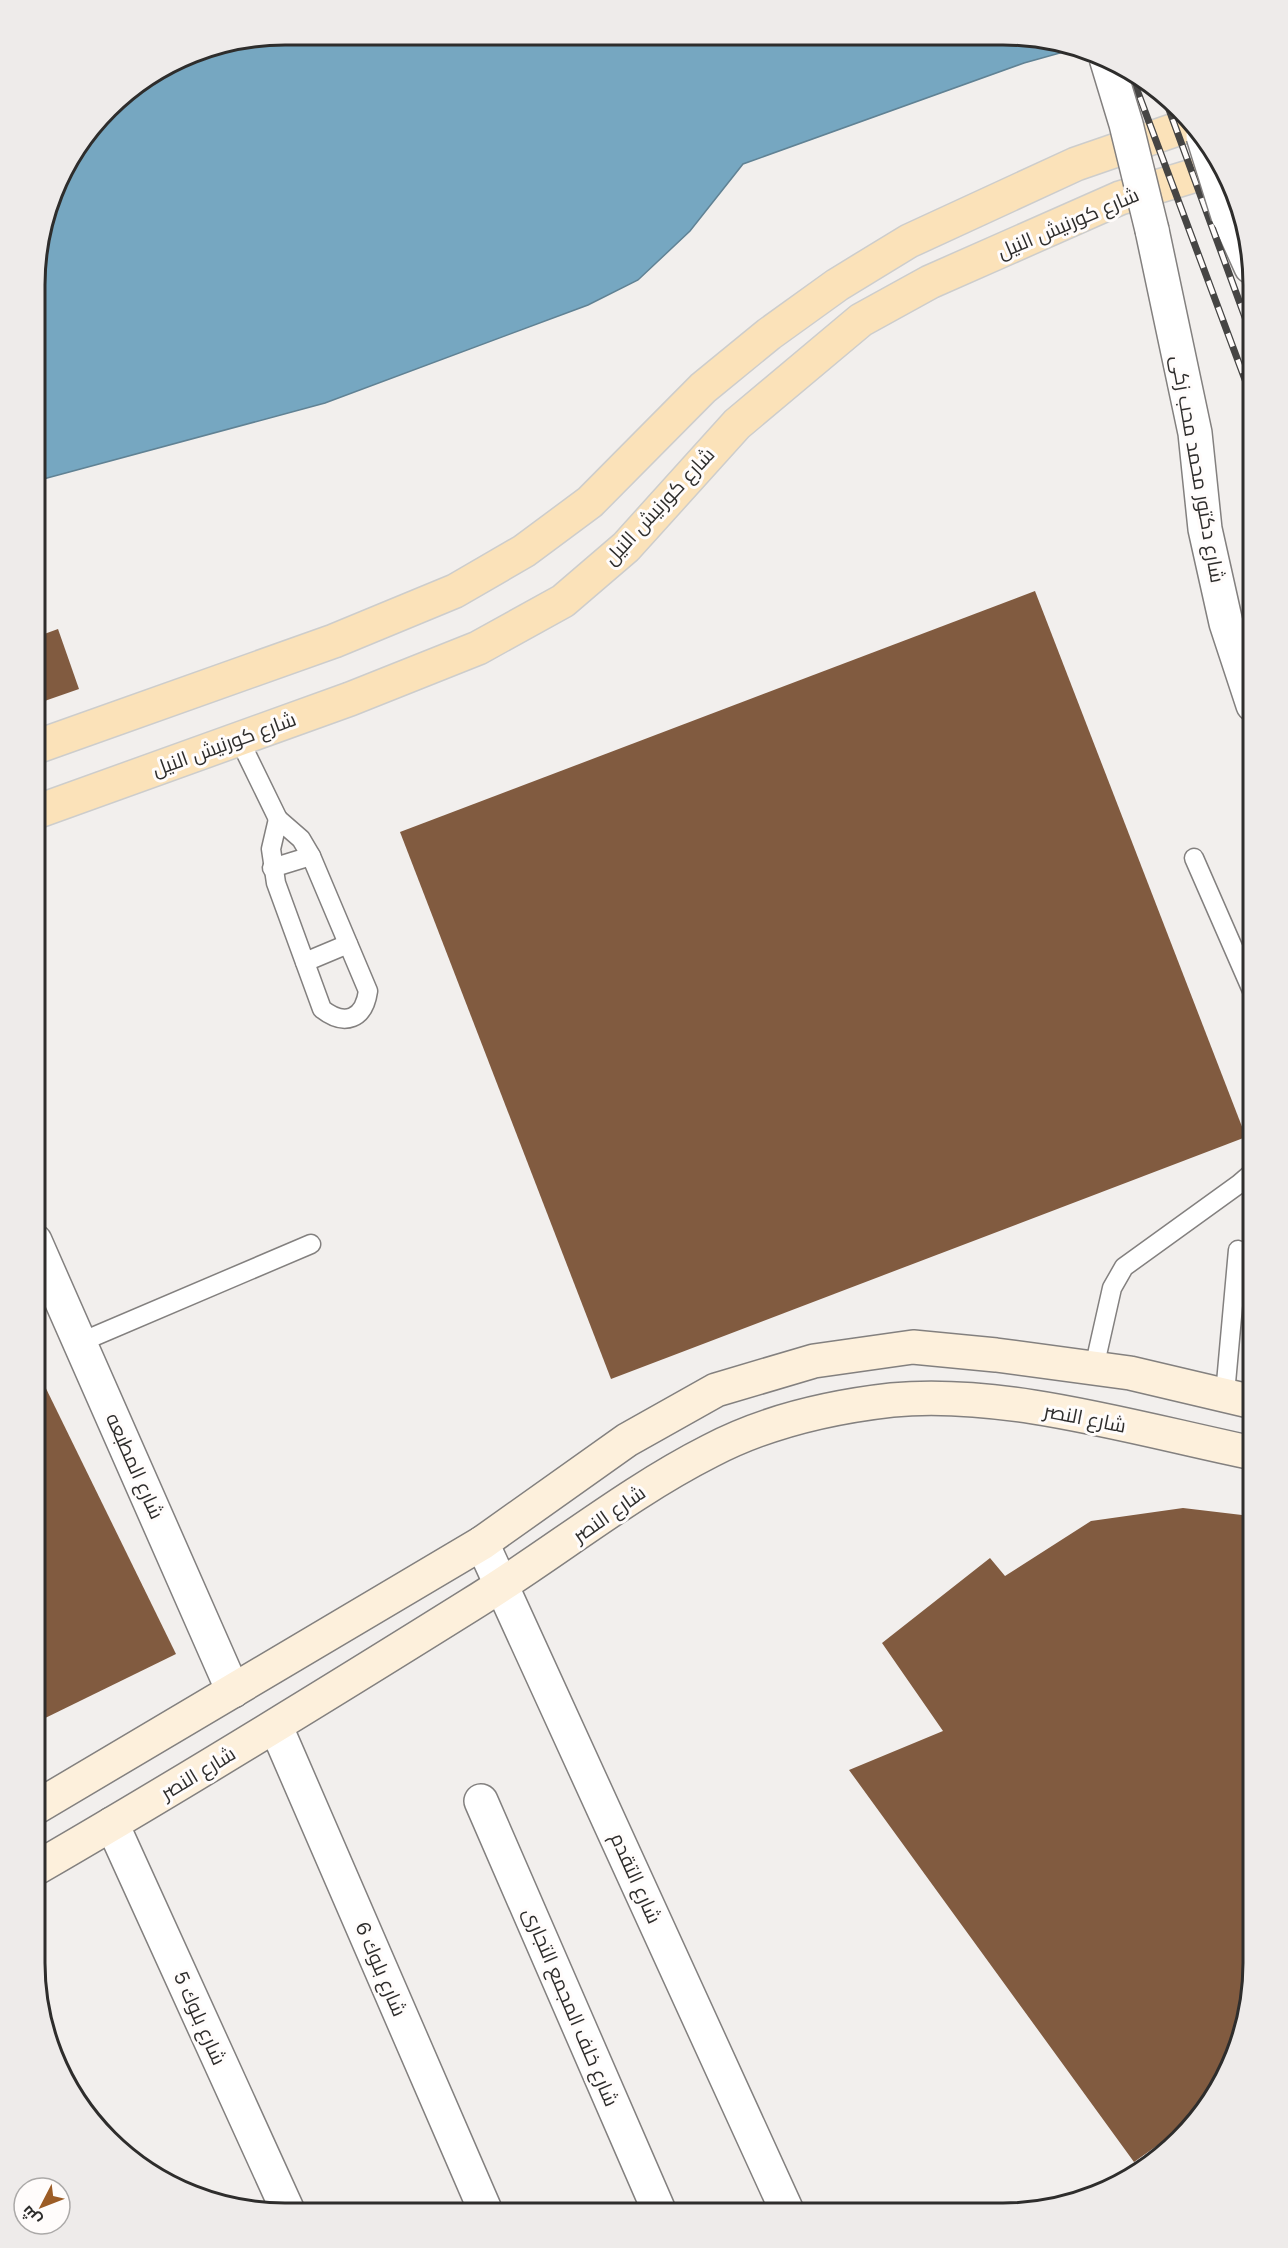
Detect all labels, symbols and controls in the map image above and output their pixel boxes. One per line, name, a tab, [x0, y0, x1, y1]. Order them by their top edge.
street label: شارع كورنيش النيل	[993, 181, 1143, 265]
street label: شارع دكتور محمد محب زكى	[1164, 353, 1231, 585]
street label: شارع كورنيش النيل	[598, 442, 721, 571]
street label: شارع كورنيش النيل	[148, 706, 300, 783]
street label: شارع النصر	[1041, 1397, 1128, 1440]
street label: شارع المطبعه	[99, 1409, 170, 1524]
street label: شارع النصر	[567, 1479, 651, 1550]
street label: شارع النصر	[155, 1740, 241, 1807]
street label: شارع التقدم	[604, 1828, 668, 1928]
street label: شارع خلف المجمع التجارى	[516, 1904, 625, 2111]
street label: شارع بلوك 6	[348, 1918, 413, 2021]
street label: شارع بلوك 5	[167, 1967, 232, 2070]
north arrow	[12, 2176, 72, 2236]
text: ش	[17, 2201, 46, 2230]

